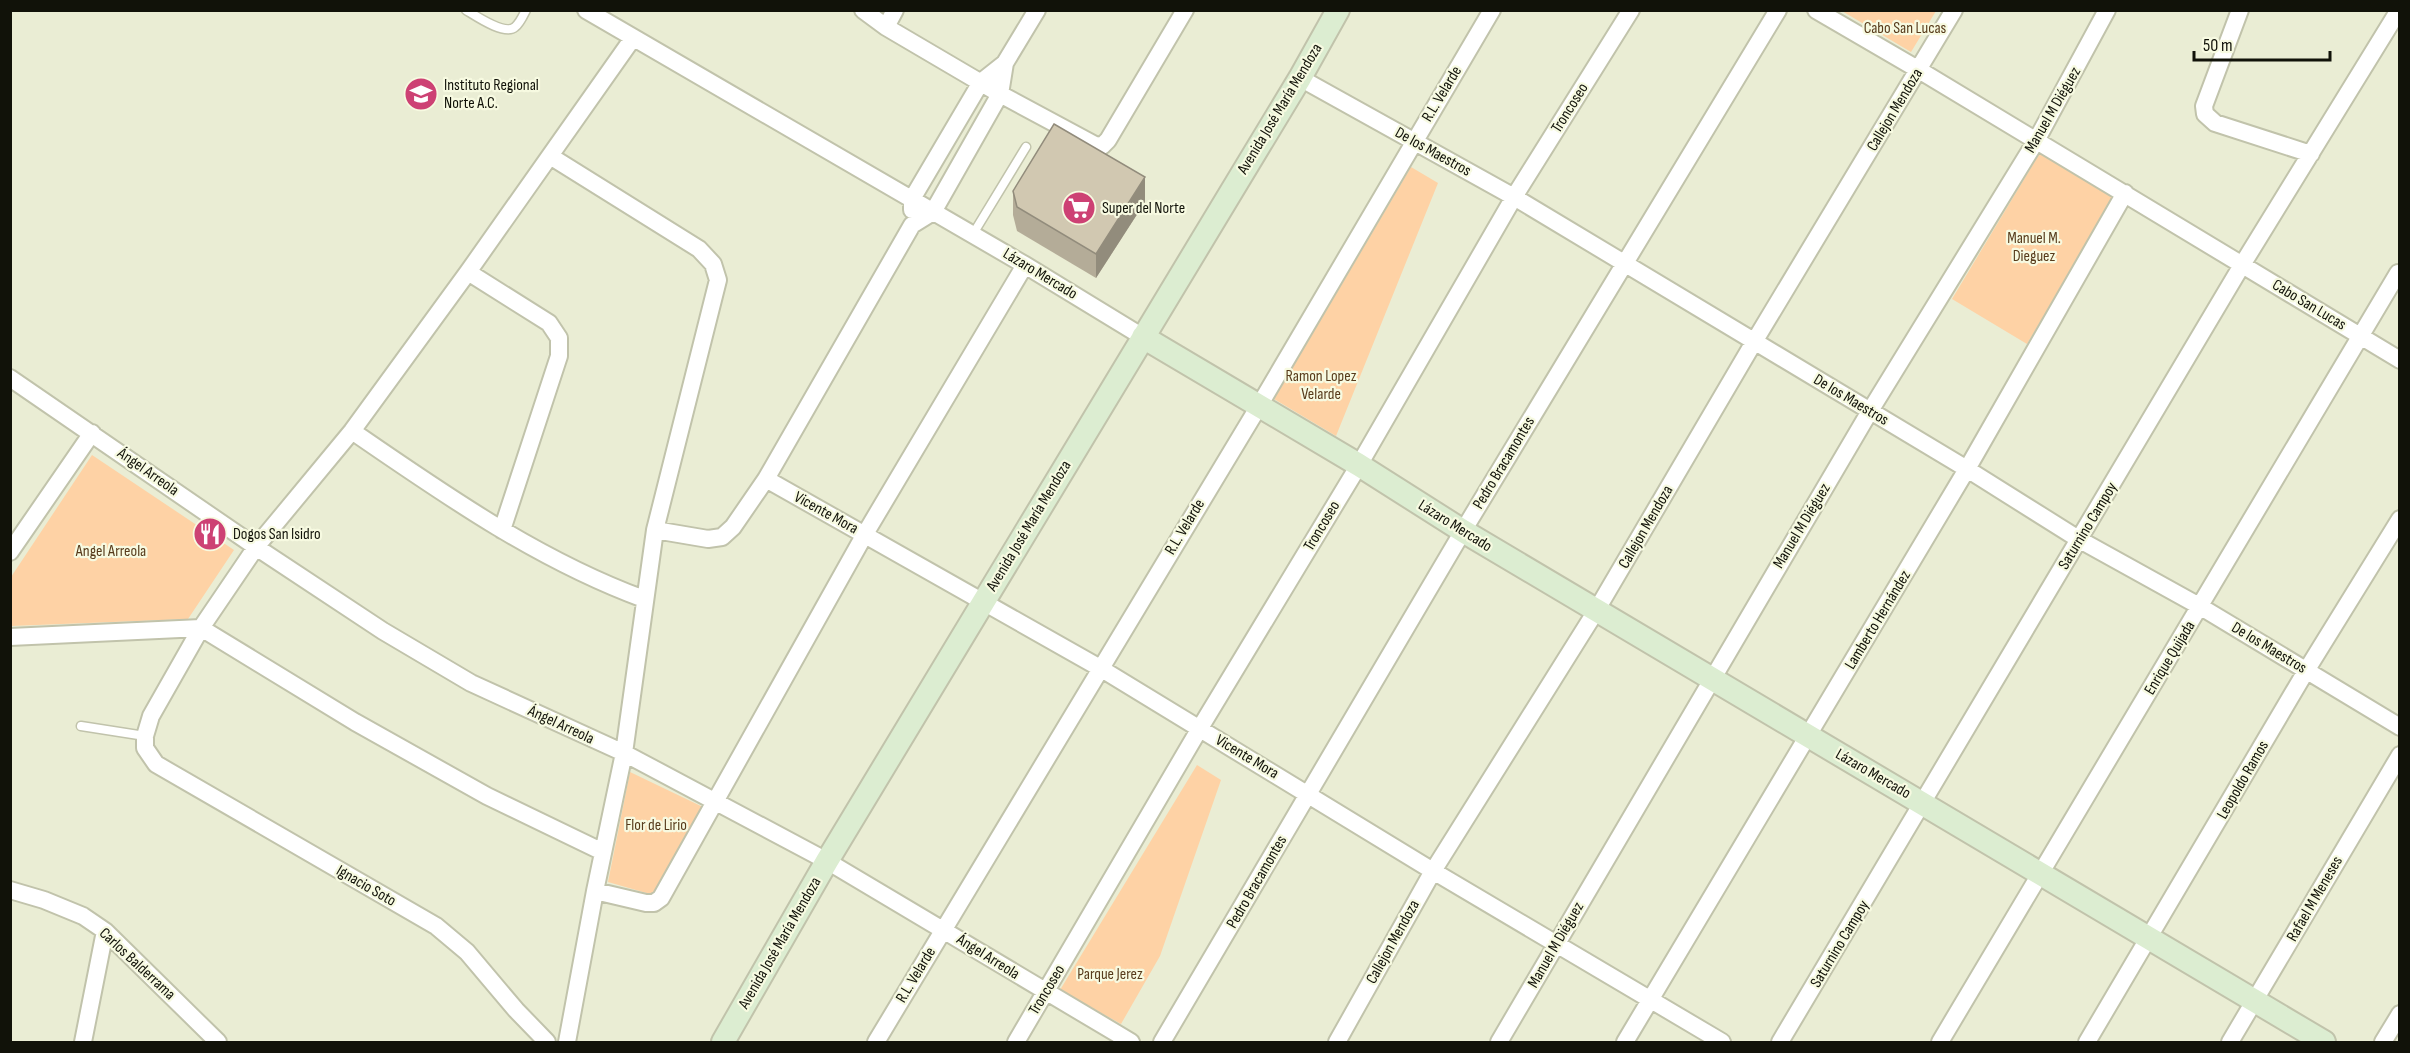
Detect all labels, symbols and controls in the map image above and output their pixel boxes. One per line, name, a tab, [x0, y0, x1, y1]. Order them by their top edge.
park label: Cabo San Lucas	[1864, 19, 1947, 38]
scale bar	[2194, 24, 2330, 62]
text: 50 m	[2203, 35, 2233, 56]
street label: Avenida José María Mendoza	[1233, 40, 1326, 179]
street label: R.L. Velarde	[1418, 63, 1466, 125]
street label: Manuel M Diéguez	[2021, 64, 2085, 156]
street label: Callejon Mendoza	[1863, 65, 1927, 155]
school or university icon: Instituto Regional Norte A.C.	[403, 76, 439, 112]
place label: Instituto Regional Norte A.C.	[444, 76, 539, 113]
street label: Troncoseo	[1547, 80, 1593, 136]
street label: De los Maestros	[1392, 123, 1475, 181]
supermarket icon: Super del Norte	[1061, 190, 1097, 226]
place label: Super del Norte	[1102, 199, 1185, 218]
park label: Manuel M. Dieguez	[2007, 229, 2061, 266]
street label: Lázaro Mercado	[999, 244, 1081, 304]
street label: Cabo San Lucas	[2269, 276, 2350, 335]
park label: Ramon Lopez Velarde	[1286, 367, 1357, 404]
street label: De los Maestros	[1810, 370, 1892, 430]
street label: Pedro Bracamontes	[1469, 413, 1539, 513]
street label: Ángel Arreola	[113, 443, 182, 500]
street label: Avenida José María Mendoza	[982, 457, 1075, 596]
street label: Saturnino Campoy	[2055, 479, 2121, 573]
street label: Manuel M Diéguez	[1769, 480, 1835, 572]
street label: Callejon Mendoza	[1615, 482, 1677, 572]
street label: Vicente Mora	[791, 488, 861, 538]
street label: R.L. Velarde	[1161, 496, 1209, 558]
street label: Lázaro Mercado	[1415, 496, 1495, 556]
street label: Troncoseo	[1300, 498, 1344, 554]
restaurant icon: Dogos San Isidro	[192, 516, 228, 552]
place label: Dogos San Isidro	[233, 525, 321, 544]
park label: Angel Arreola	[75, 542, 146, 561]
street label: Lamberto Hernández	[1841, 567, 1915, 673]
street label: Enrique Quijada	[2141, 618, 2199, 698]
street label: De los Maestros	[2228, 618, 2310, 678]
street label: Ángel Arreola	[524, 701, 597, 749]
street label: Vicente Mora	[1212, 731, 1282, 783]
street label: Leopoldo Ramos	[2213, 737, 2273, 822]
street label: Lázaro Mercado	[1832, 745, 1914, 803]
park label: Flor de Lirio	[625, 816, 687, 835]
street label: Pedro Bracamontes	[1223, 832, 1291, 932]
street label: Rafael M Meneses	[2283, 853, 2347, 945]
street label: Ignacio Soto	[333, 861, 399, 911]
street label: Avenida José María Mendoza	[734, 874, 825, 1013]
street label: Callejon Mendoza	[1362, 897, 1424, 987]
street label: Saturnino Campoy	[1807, 897, 1873, 991]
street label: Manuel M Diéguez	[1524, 899, 1588, 991]
street label: Carlos Balderrama	[95, 924, 179, 1004]
street label: Ángel Arreola	[952, 930, 1023, 984]
street label: R.L. Velarde	[892, 944, 940, 1006]
street label: Troncoseo	[1025, 962, 1069, 1018]
park label: Parque Jerez	[1077, 965, 1143, 984]

